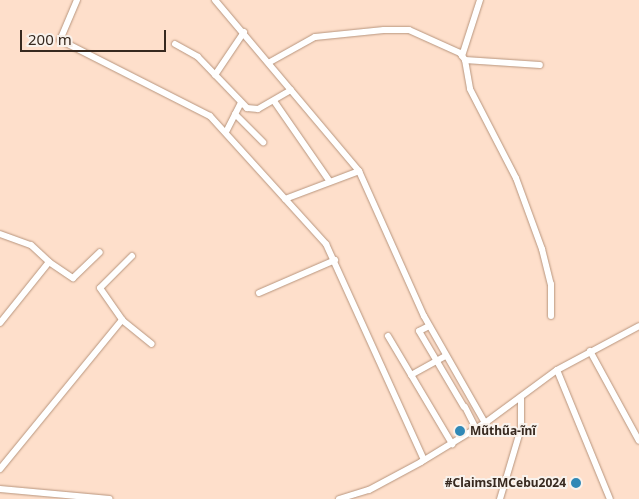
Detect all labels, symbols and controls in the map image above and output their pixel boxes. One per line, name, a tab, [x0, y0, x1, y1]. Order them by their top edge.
scale bar	[22, 20, 169, 52]
text: 200 m	[28, 29, 72, 49]
place label: Mũthũa-ĩnĩ	[470, 424, 536, 438]
marker: Mũthũa-ĩnĩ	[454, 425, 466, 437]
place label: #ClaimsIMCebu2024	[445, 476, 566, 490]
marker: #ClaimsIMCebu2024	[570, 477, 582, 489]

